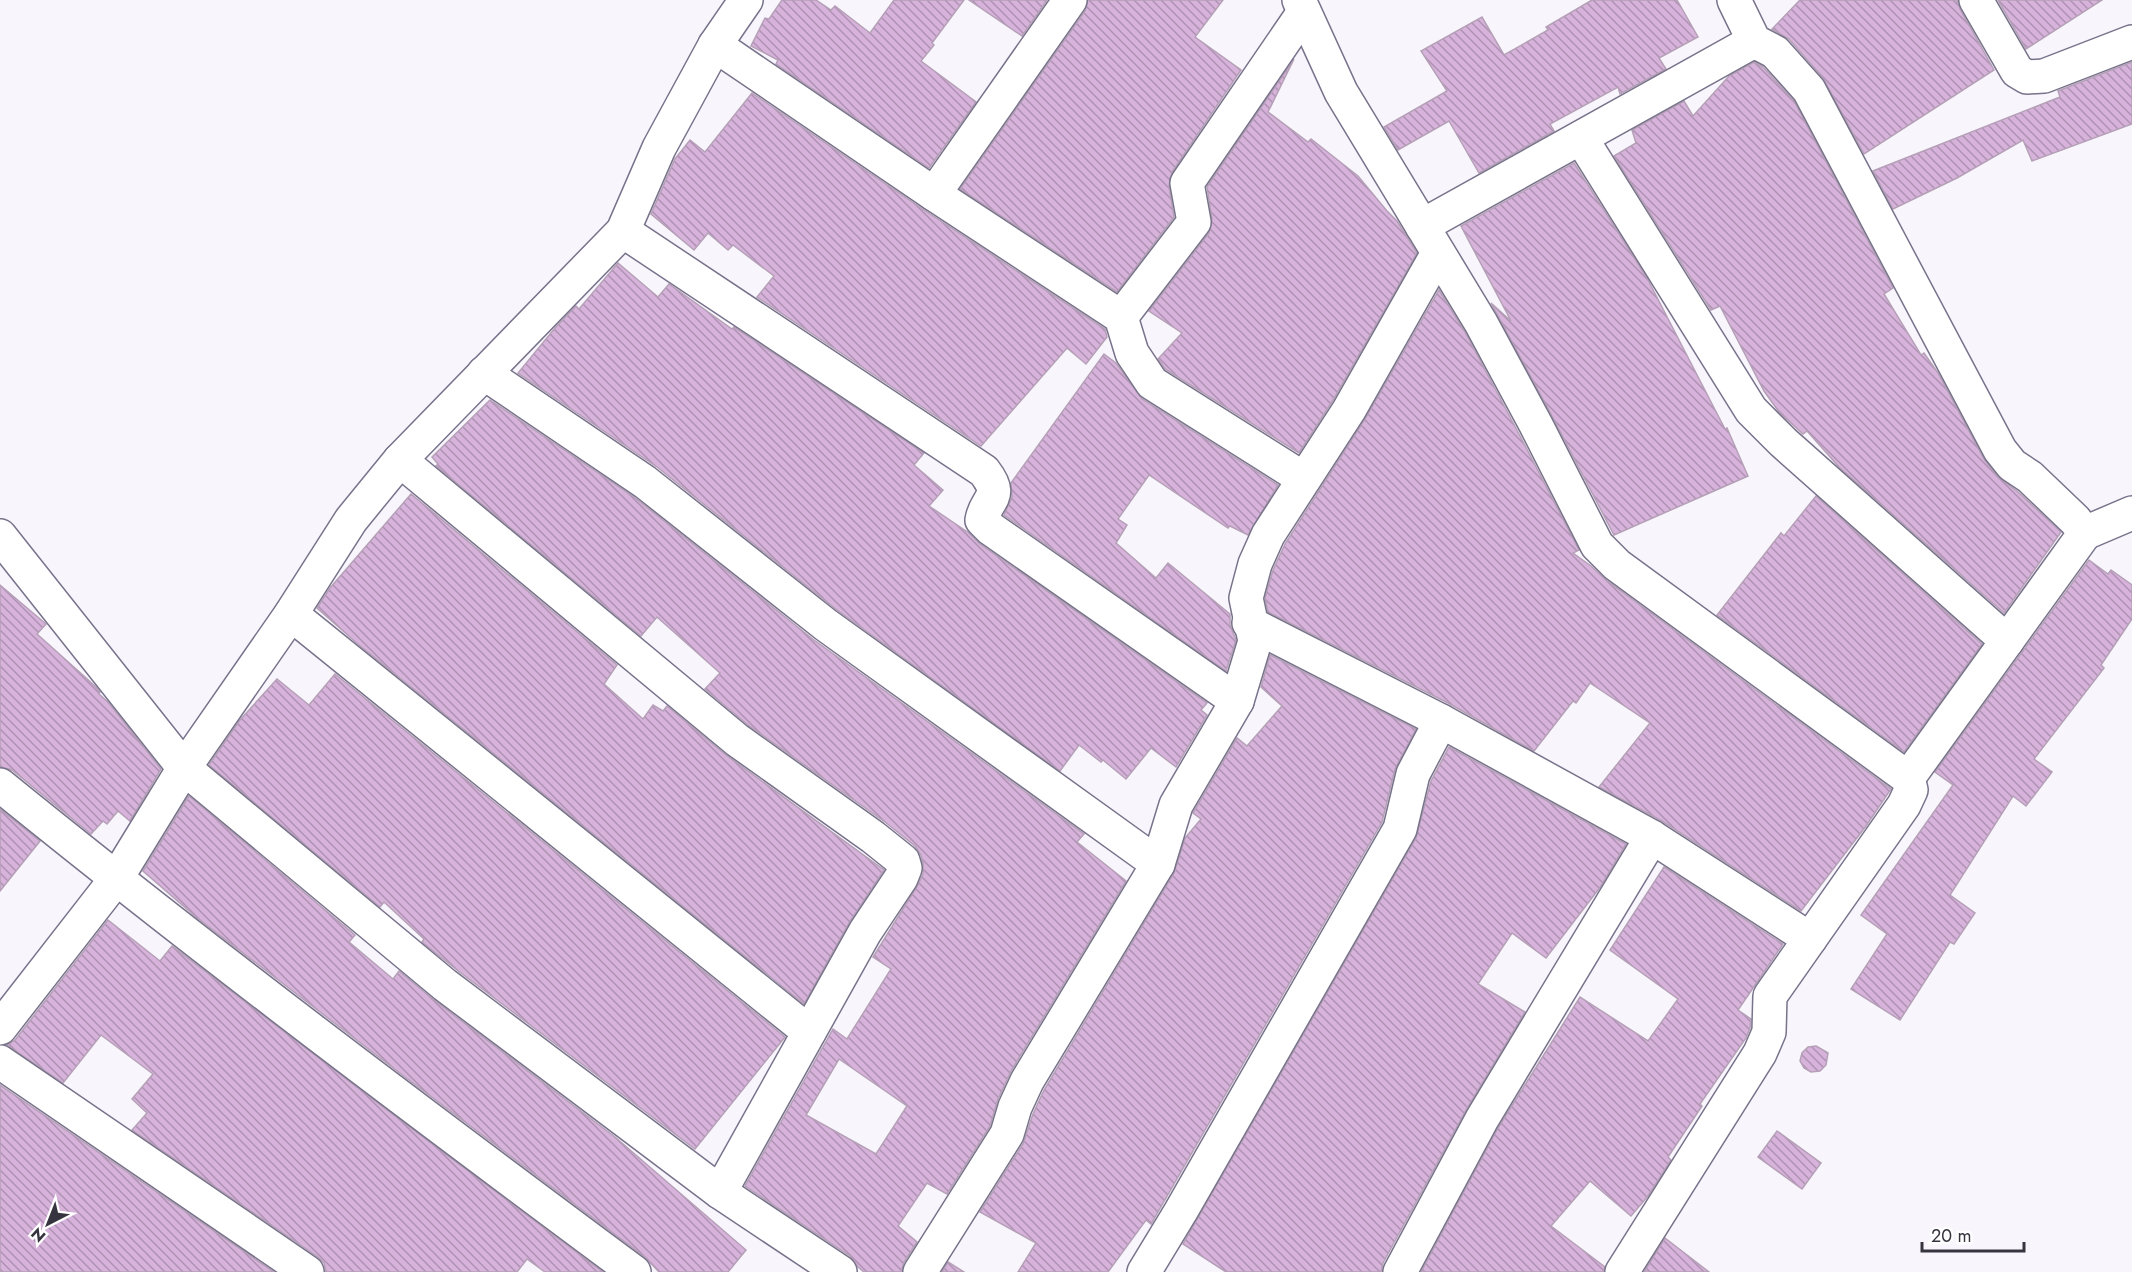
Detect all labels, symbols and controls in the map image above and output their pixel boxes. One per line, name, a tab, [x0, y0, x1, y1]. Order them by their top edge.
north arrow	[18, 1194, 78, 1254]
scale bar	[1922, 1215, 2024, 1253]
text: N	[26, 1222, 51, 1248]
text: 20 m	[1931, 1223, 1971, 1249]

